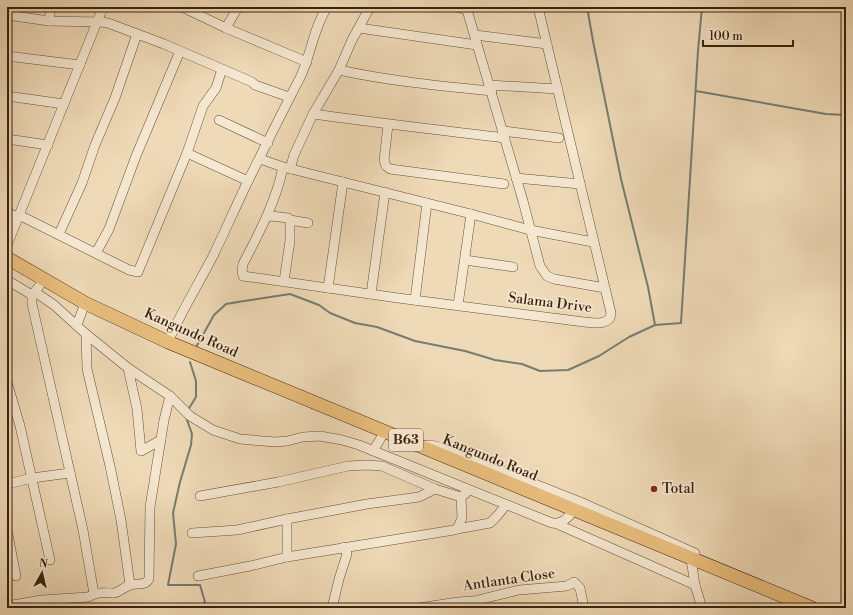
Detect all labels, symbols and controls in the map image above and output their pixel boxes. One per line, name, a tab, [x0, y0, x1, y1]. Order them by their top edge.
scale bar	[703, 22, 793, 48]
text: 100 m	[709, 29, 743, 44]
street label: Salama Drive	[507, 289, 593, 317]
street label: Kangundo Road	[141, 304, 241, 362]
road number: B63	[389, 429, 423, 451]
street label: Kangundo Road	[440, 431, 540, 485]
place label: Total	[662, 480, 695, 498]
marker: Total	[649, 484, 659, 494]
north arrow	[22, 553, 62, 593]
text: N	[38, 557, 49, 572]
street label: Antlanta Close	[461, 565, 556, 595]

